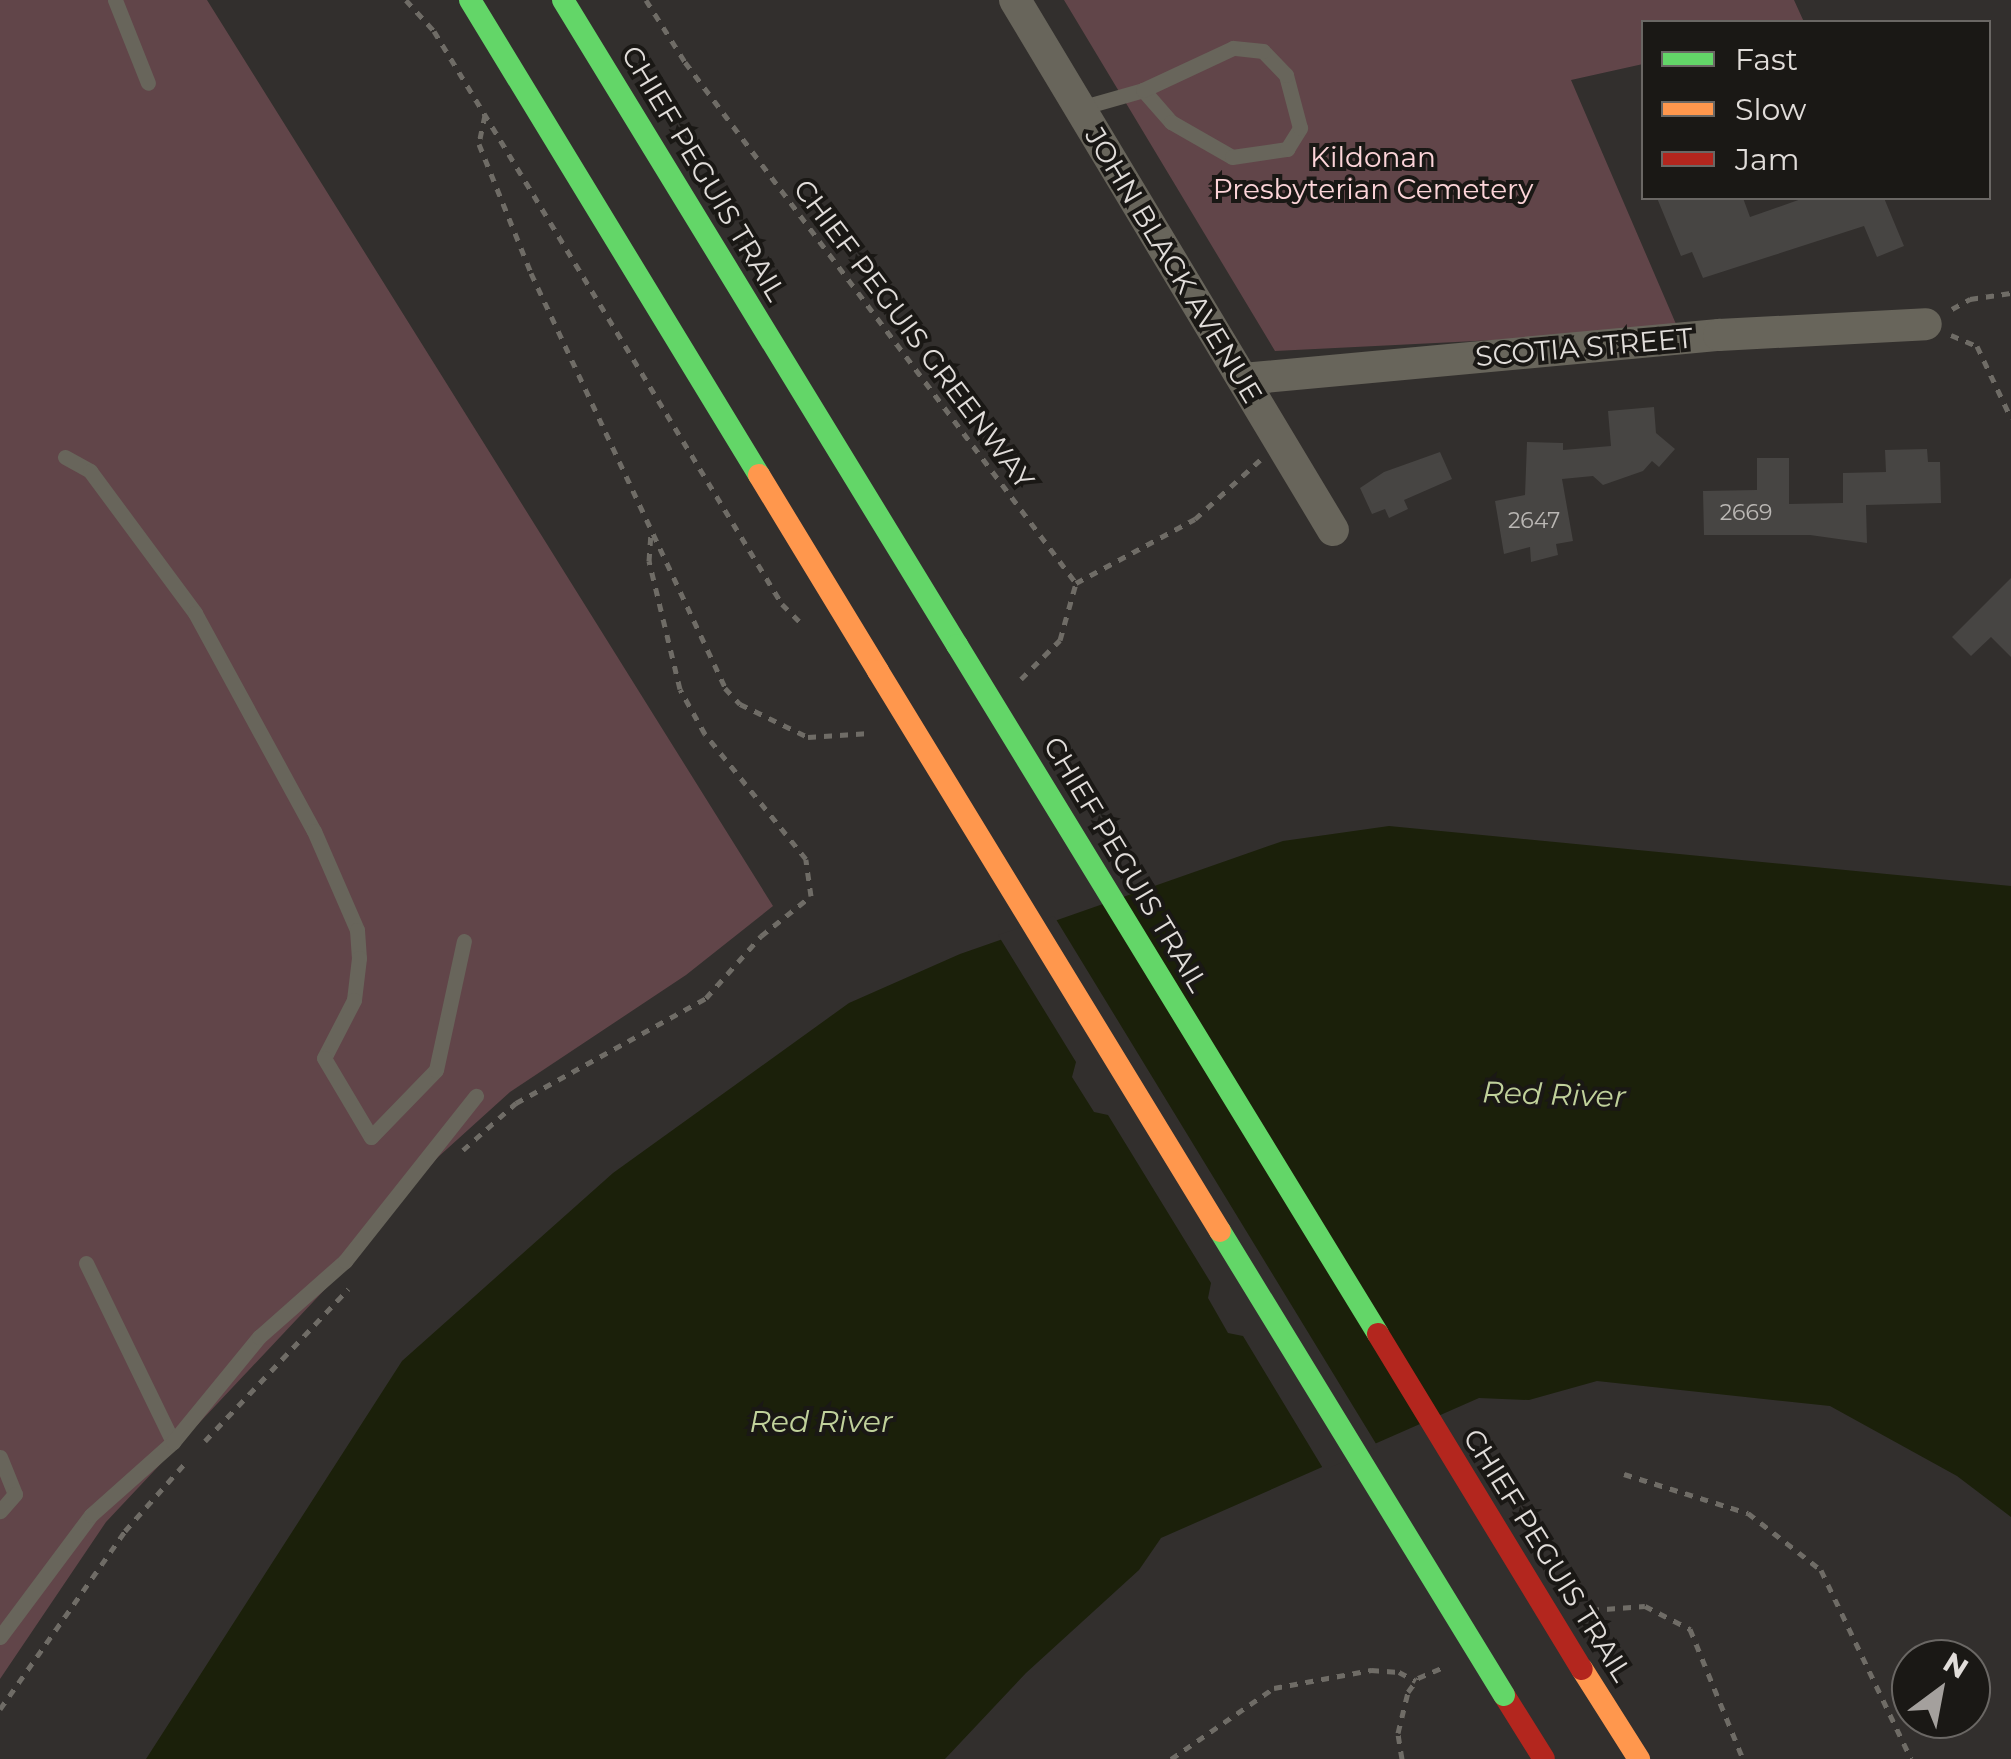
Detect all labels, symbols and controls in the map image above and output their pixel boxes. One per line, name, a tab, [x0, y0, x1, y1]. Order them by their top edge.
legend	[1641, 20, 1991, 200]
street label: CHIEF PEGUIS TRAIL	[615, 39, 793, 307]
text: Fast	[1735, 41, 1798, 78]
text: Slow	[1735, 91, 1806, 128]
street label: JOHN BLACK AVENUE	[1078, 121, 1270, 409]
park label: Kildonan Presbyterian Cemetery	[1213, 140, 1533, 206]
text: Jam	[1735, 141, 1800, 178]
street label: CHIEF PEGUIS GREENWAY	[787, 173, 1041, 495]
street label: SCOTIA STREET	[1474, 321, 1694, 373]
house number: 2669	[1720, 500, 1772, 526]
house number: 2647	[1508, 508, 1560, 534]
street label: CHIEF PEGUIS TRAIL	[1037, 730, 1215, 998]
water label: Red River	[1482, 1075, 1626, 1115]
water label: Red River	[749, 1404, 893, 1440]
street label: CHIEF PEGUIS TRAIL	[1457, 1422, 1639, 1688]
north arrow	[1891, 1639, 1991, 1739]
text: N	[1937, 1645, 1974, 1686]

